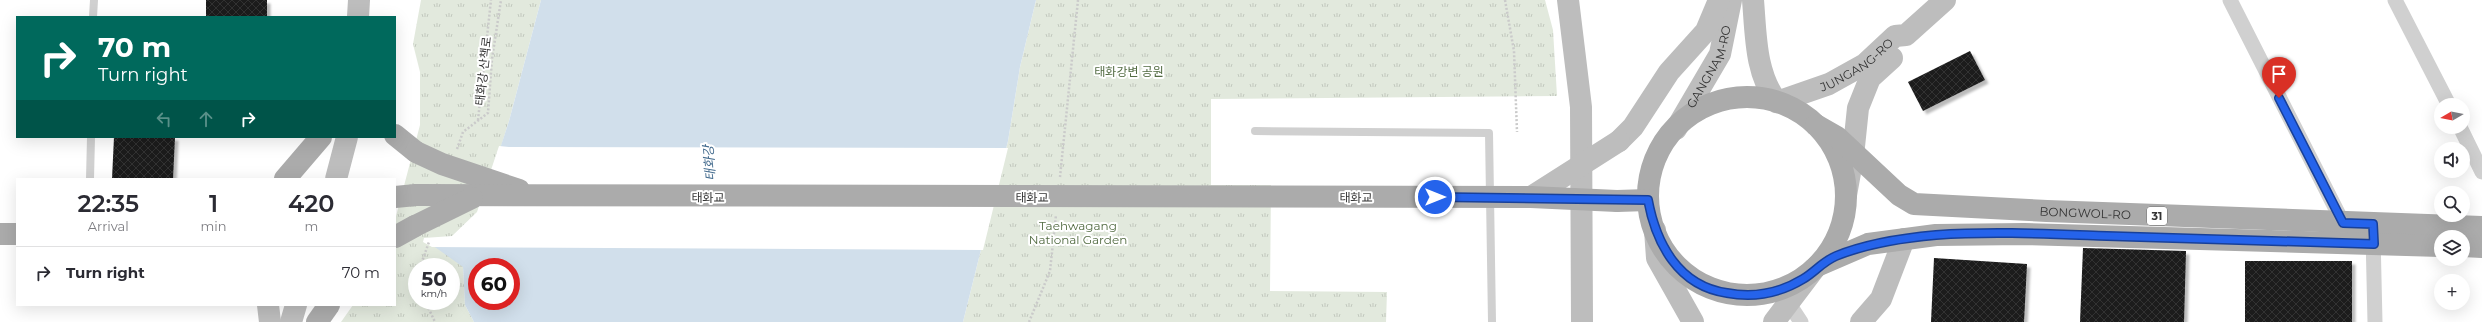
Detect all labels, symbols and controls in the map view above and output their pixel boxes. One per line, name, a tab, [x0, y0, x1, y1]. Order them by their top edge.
street label: GANGNAM-RO	[1683, 24, 1733, 110]
text: 70 m	[98, 30, 171, 64]
icon: right	[32, 32, 84, 84]
street label: JUNGANG-RO	[1817, 34, 1896, 94]
street label: 태화강 산책로	[472, 36, 494, 106]
pin	[2262, 57, 2296, 98]
icon: arrive	[2268, 63, 2290, 85]
text: Turn right	[98, 64, 188, 86]
park label: 태화강변 공원	[1094, 64, 1164, 79]
north arrow	[2434, 98, 2470, 134]
map controls	[2434, 98, 2470, 310]
icon: left	[153, 108, 175, 130]
icon: ahead	[195, 108, 217, 130]
icon: right	[237, 108, 259, 130]
button: sound	[2434, 142, 2470, 178]
water label: 태화강	[700, 143, 718, 181]
position arrow	[1414, 176, 1456, 218]
button: search	[2434, 186, 2470, 222]
text: 22:35	[77, 189, 139, 218]
text: 1	[209, 189, 218, 218]
text: 420	[288, 189, 335, 218]
street label: 태화교	[691, 190, 725, 205]
street label: 태화교	[1015, 190, 1049, 205]
street label: 태화교	[1339, 190, 1373, 205]
street label: BONGWOL-RO	[2039, 203, 2131, 222]
road number: 31	[2147, 207, 2167, 225]
text: Arrival	[88, 218, 129, 234]
text: min	[201, 218, 227, 234]
text: m	[304, 218, 318, 234]
park label: Taehwagang National Garden	[1029, 218, 1127, 247]
button: layers	[2434, 230, 2470, 266]
speed limit sign: 60	[468, 258, 520, 310]
icon: right	[32, 262, 54, 284]
text: Turn right	[66, 263, 145, 282]
text: 70 m	[342, 263, 380, 282]
text: 50	[421, 267, 447, 291]
button: +	[2434, 274, 2470, 310]
text: km/h	[421, 287, 447, 300]

